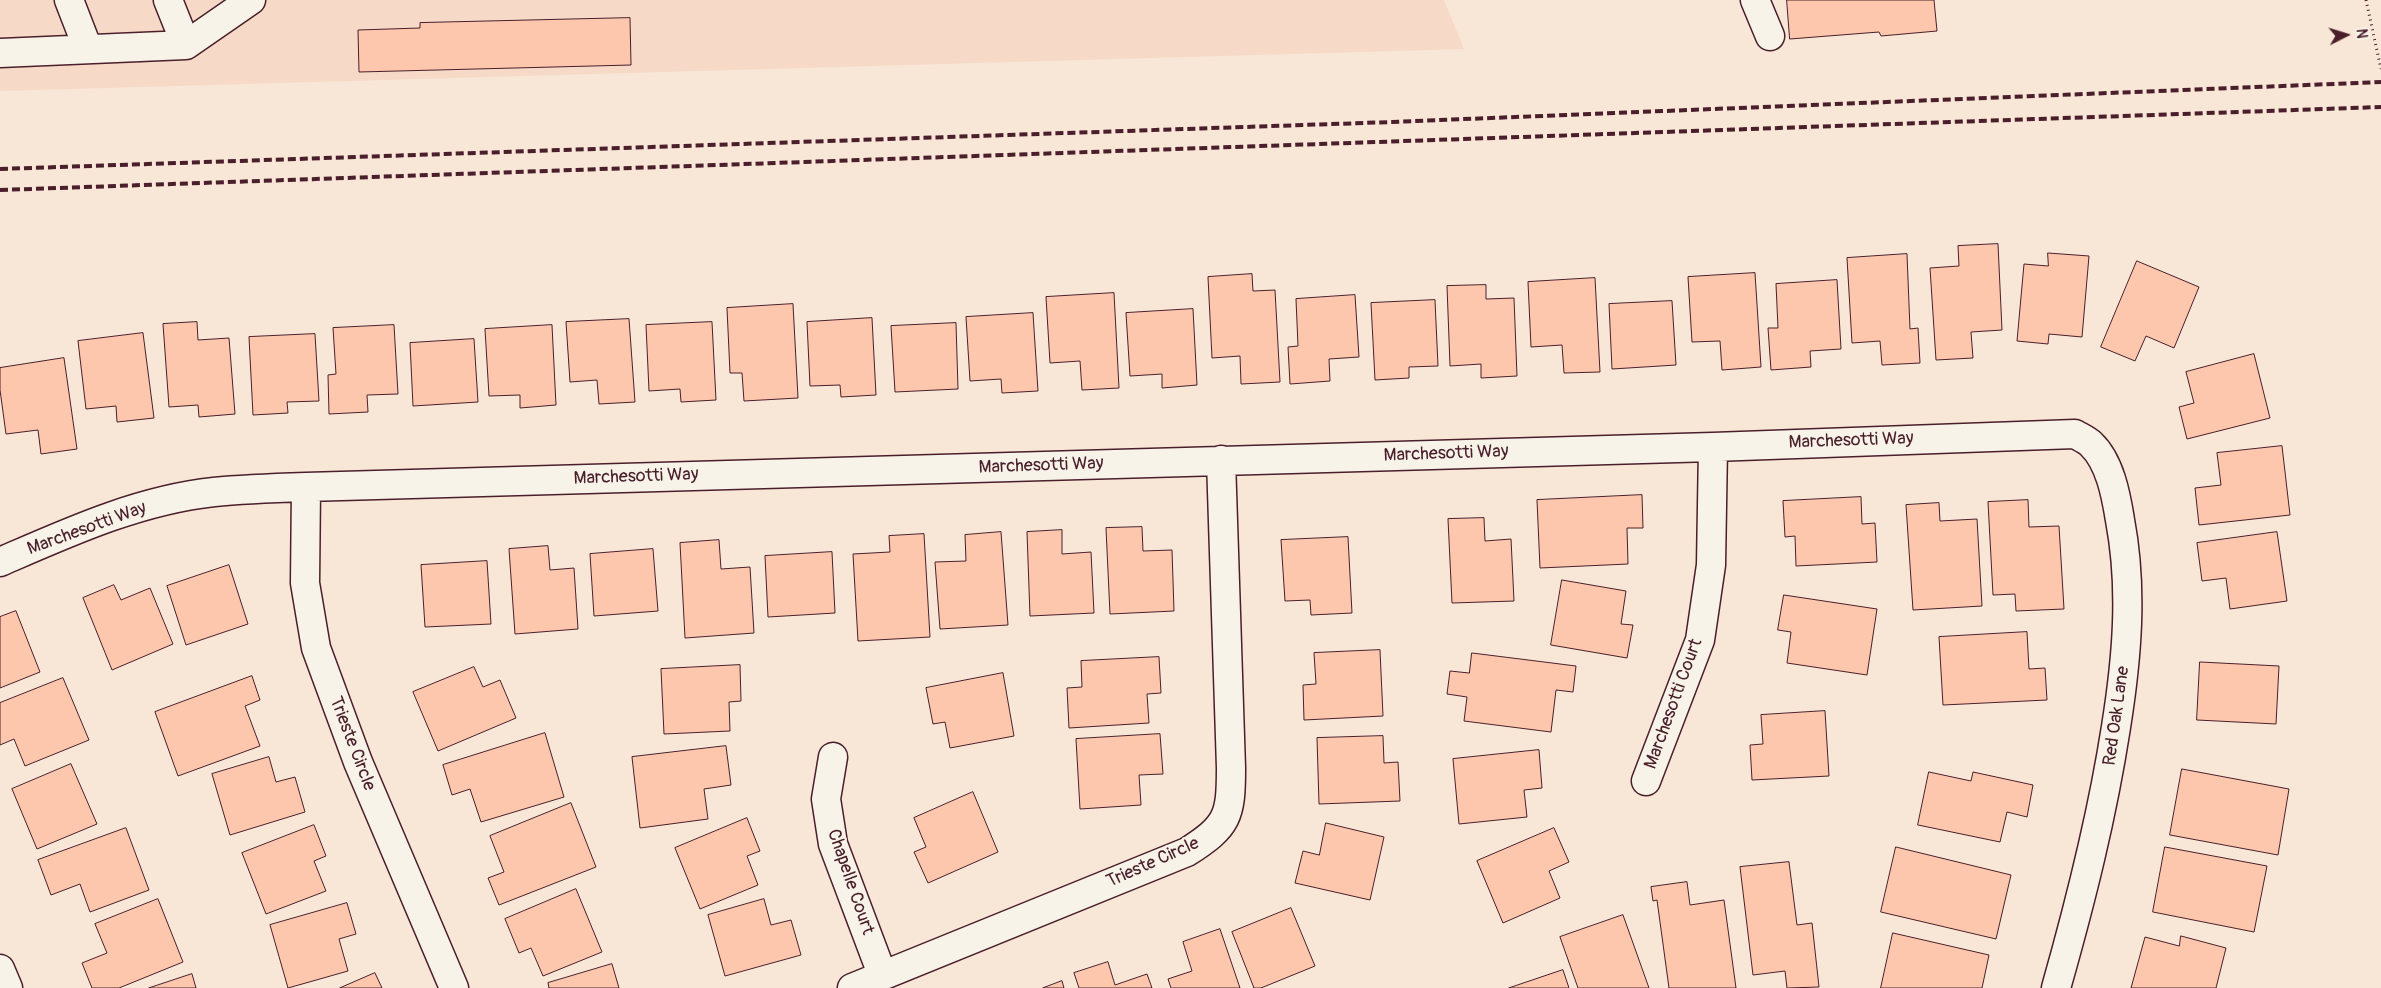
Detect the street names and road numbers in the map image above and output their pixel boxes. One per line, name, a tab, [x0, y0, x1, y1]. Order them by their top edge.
street label: Marchesotti Way	[1788, 428, 1914, 454]
street label: Marchesotti Way	[1383, 441, 1509, 467]
street label: Marchesotti Way	[978, 453, 1104, 479]
street label: Marchesotti Way	[573, 464, 699, 490]
street label: Marchesotti Way	[25, 497, 149, 561]
street label: Marchesotti Court	[1640, 636, 1708, 772]
street label: Red Oak Lane	[2099, 665, 2135, 767]
street label: Trieste Circle	[324, 694, 380, 794]
street label: Chapelle Court	[822, 826, 878, 938]
street label: Trieste Circle	[1103, 833, 1203, 893]

